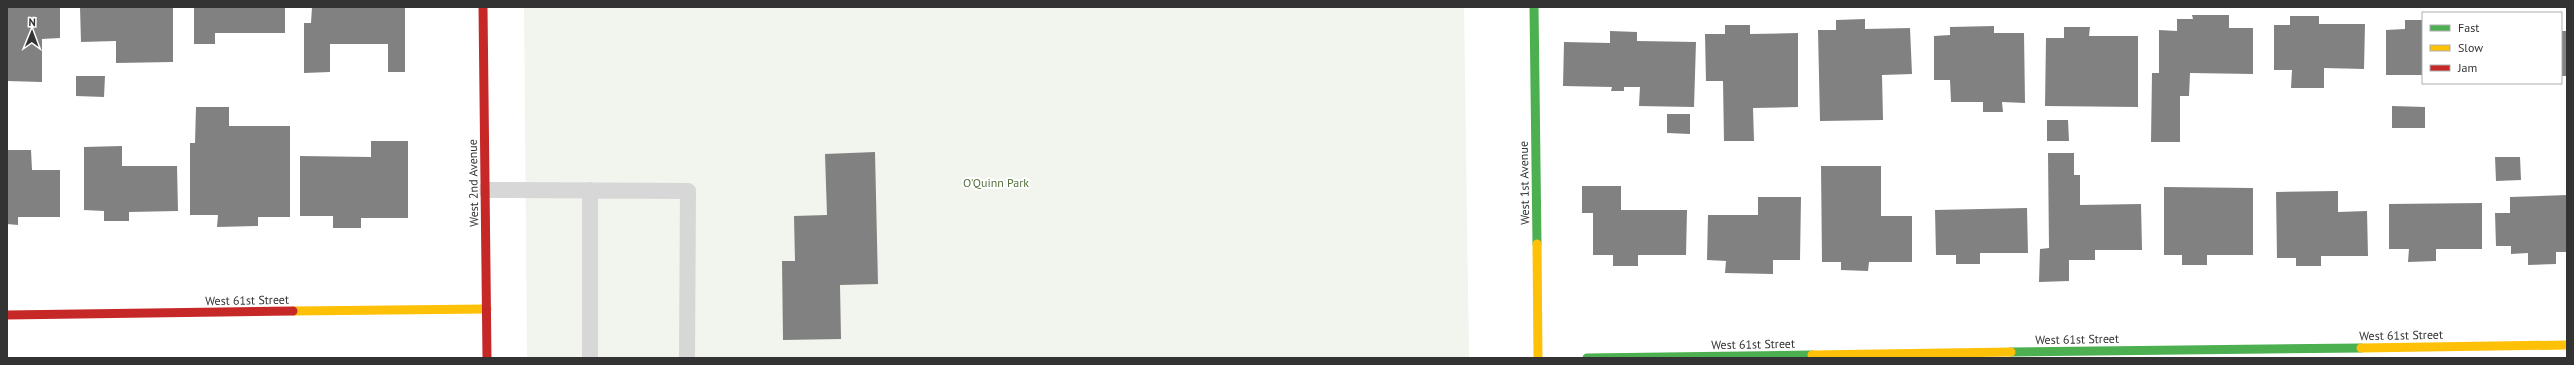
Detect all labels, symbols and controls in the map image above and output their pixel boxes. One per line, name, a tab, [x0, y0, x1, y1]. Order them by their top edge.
north arrow	[12, 12, 52, 52]
legend	[2422, 12, 2562, 84]
text: N	[28, 15, 36, 29]
text: Fast	[2458, 20, 2479, 35]
text: Slow	[2458, 40, 2483, 55]
text: Jam	[2457, 60, 2477, 75]
street label: West 2nd Avenue	[465, 139, 481, 227]
street label: West 1st Avenue	[1516, 141, 1532, 225]
park label: O'Quinn Park	[963, 175, 1029, 190]
street label: West 61st Street	[205, 292, 289, 308]
street label: West 61st Street	[2359, 327, 2443, 343]
street label: West 61st Street	[2035, 331, 2119, 347]
street label: West 61st Street	[1711, 336, 1795, 352]

